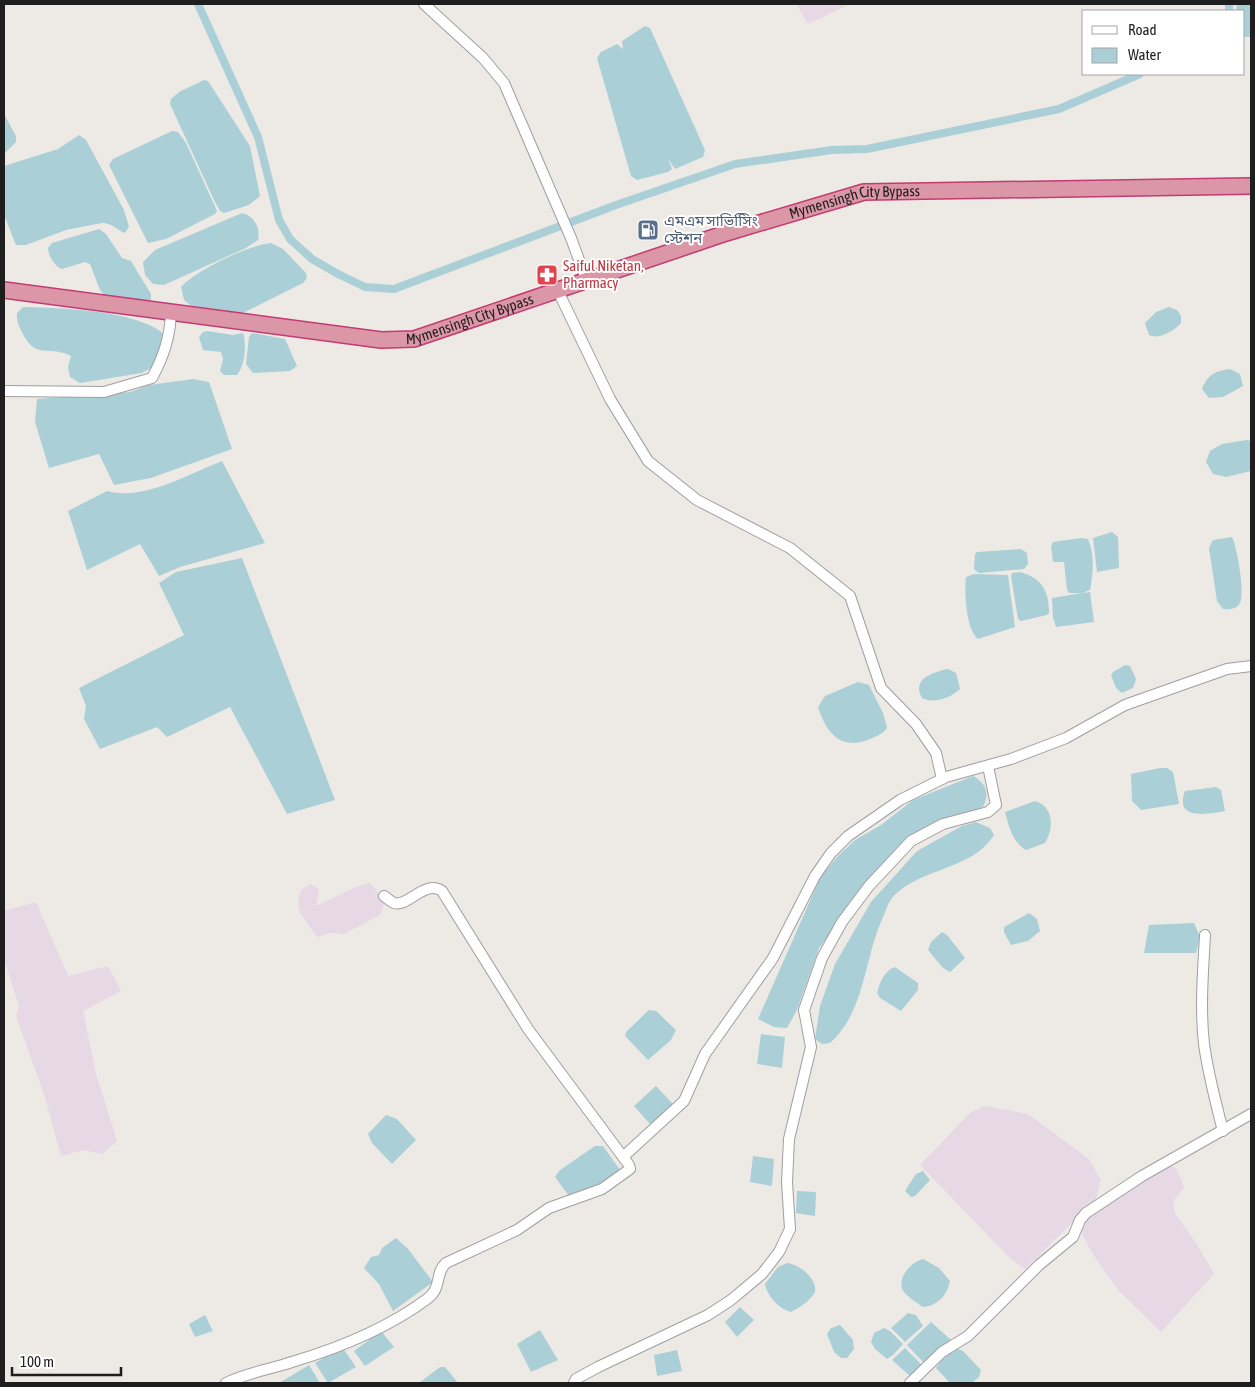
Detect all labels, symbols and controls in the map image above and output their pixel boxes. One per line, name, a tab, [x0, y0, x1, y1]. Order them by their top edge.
legend	[1082, 10, 1245, 75]
text: Road	[1128, 21, 1157, 38]
text: Water	[1128, 46, 1161, 63]
street label: Mymensingh City Bypass	[787, 182, 920, 222]
place label: এমএম সাভ‌িসি‌িং স্ট‌েশন	[664, 212, 759, 246]
fuel station icon: এমএম সাভ‌িসি‌িং স্ট‌েশন	[636, 218, 660, 242]
place label: Saiful Niketan, Pharmacy	[563, 257, 644, 291]
pharmacy icon: Saiful Niketan, Pharmacy	[535, 263, 559, 287]
street label: Mymensingh City Bypass	[406, 290, 535, 347]
scale bar	[12, 1344, 121, 1376]
text: 100 m	[20, 1353, 54, 1370]

